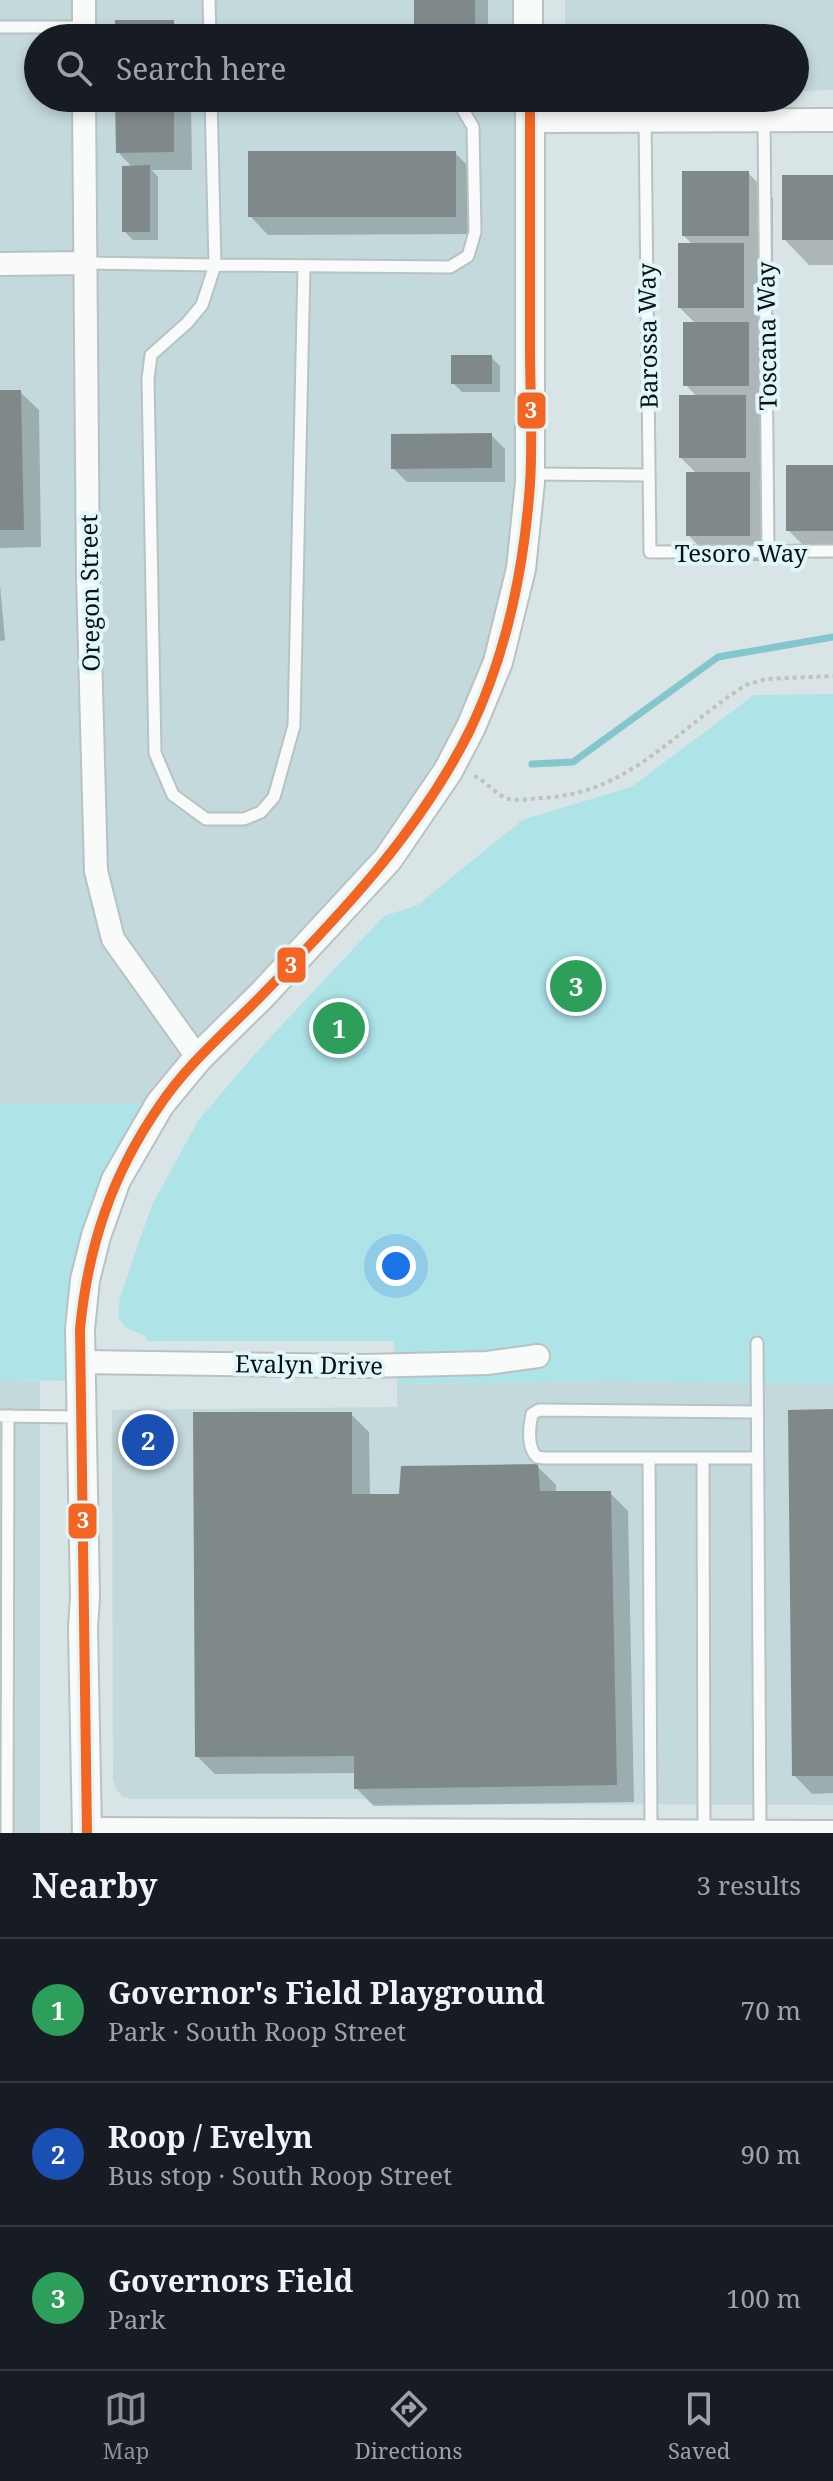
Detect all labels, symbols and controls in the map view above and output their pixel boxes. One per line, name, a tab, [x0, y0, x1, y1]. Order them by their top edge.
search box	[24, 24, 809, 112]
icon: search	[52, 46, 96, 90]
text: Search here	[116, 48, 286, 89]
street label: Toscana Way	[748, 261, 784, 411]
street label: Barossa Way	[629, 262, 665, 409]
line badge: 3	[516, 391, 547, 430]
text: 3	[525, 394, 537, 424]
street label: Oregon Street	[71, 514, 107, 672]
street label: Tesoro Way	[675, 536, 808, 569]
line badge: 3	[276, 946, 307, 984]
text: 3	[285, 949, 297, 979]
pin: 3	[550, 956, 602, 1016]
pin: 1	[313, 998, 365, 1058]
your location	[376, 1246, 416, 1286]
street label: Evalyn Drive	[235, 1346, 383, 1382]
pin: 2	[122, 1410, 174, 1470]
line badge: 3	[67, 1502, 98, 1540]
text: 3	[77, 1504, 89, 1534]
text: Nearby	[32, 1862, 158, 1908]
text: 3 results	[696, 1867, 801, 1903]
text: Governor's Field Playground	[108, 1972, 545, 2013]
text: 1	[51, 1992, 65, 2028]
text: 70 m	[741, 1992, 801, 2028]
text: Park · South Roop Street	[108, 2013, 406, 2049]
text: Roop / Evelyn	[108, 2116, 313, 2157]
text: 2	[51, 2136, 65, 2172]
text: 90 m	[741, 2136, 801, 2172]
text: Bus stop · South Roop Street	[108, 2157, 452, 2193]
text: Governors Field	[108, 2260, 353, 2301]
text: 3	[51, 2280, 65, 2316]
text: 100 m	[726, 2280, 801, 2316]
text: Park	[108, 2301, 166, 2337]
tab: Map	[103, 2387, 149, 2465]
tab: Directions	[355, 2387, 462, 2465]
tab: Saved	[668, 2387, 730, 2465]

